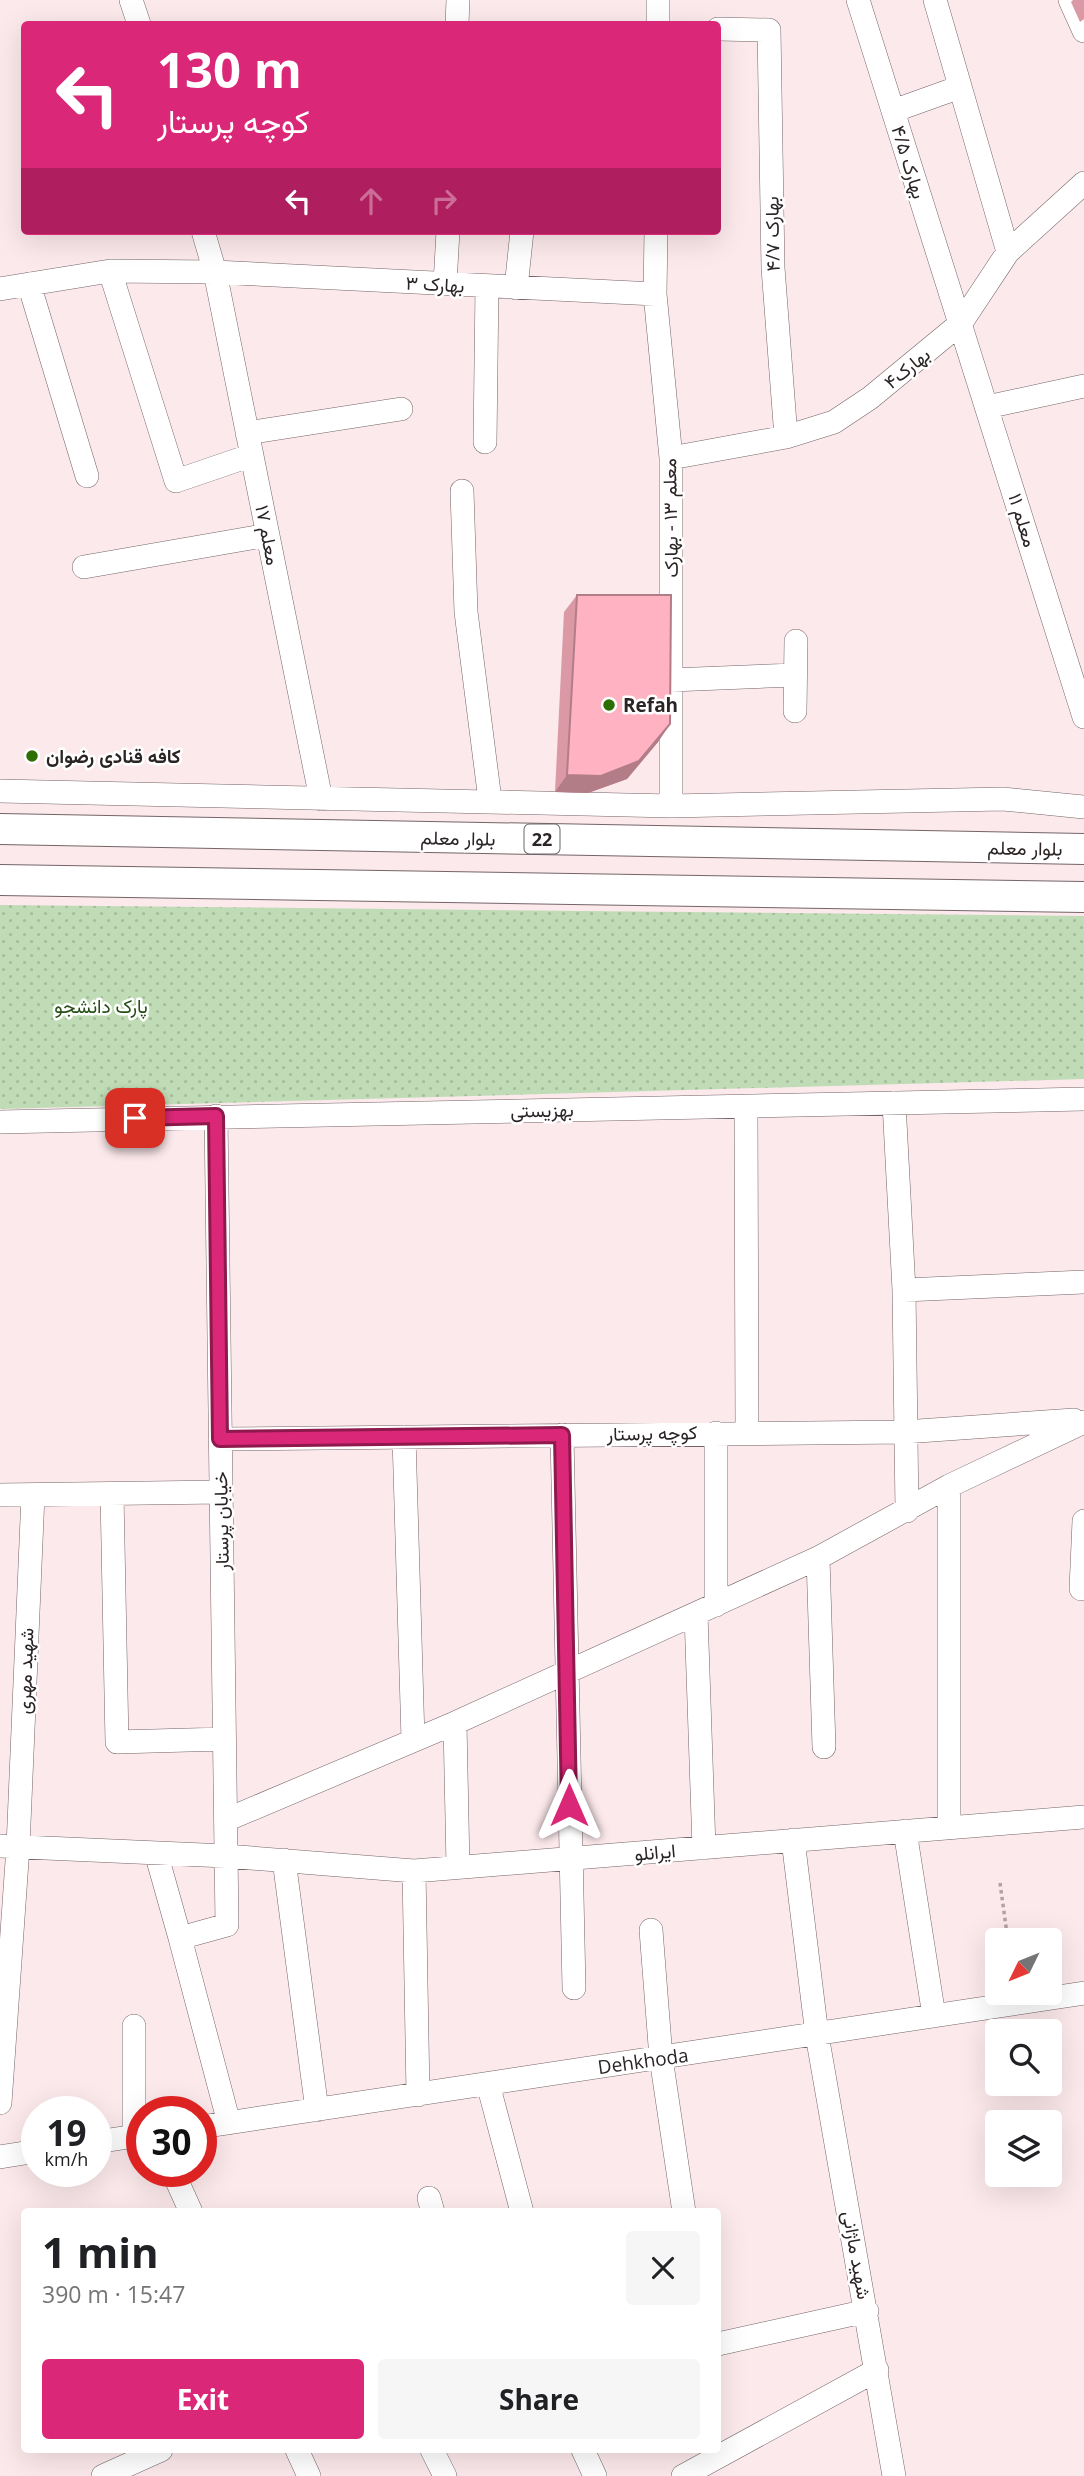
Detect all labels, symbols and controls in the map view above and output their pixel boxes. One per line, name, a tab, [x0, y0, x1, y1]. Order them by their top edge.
text: 130 m	[157, 36, 302, 102]
icon: left	[42, 49, 133, 140]
text: کوچه پرستار	[157, 99, 310, 142]
street label: بهارک ۴/۵	[886, 122, 932, 202]
icon: left	[279, 182, 317, 220]
icon: ahead	[352, 182, 390, 220]
icon: right	[425, 182, 463, 220]
street label: بهارک ۴/۷	[758, 196, 786, 272]
street label: بهارک ۳	[405, 269, 465, 299]
street label: بهارک۴	[879, 341, 935, 395]
street label: معلم ۱۳ - بهارک	[656, 458, 684, 578]
street label: معلم ۱۱	[1003, 490, 1043, 550]
street label: معلم ۱۷	[249, 503, 287, 567]
place label: Refah	[623, 692, 678, 718]
marker: Refah	[601, 697, 617, 713]
place label: کافه قنادی رضوان	[46, 743, 181, 769]
marker: کافه قنادی رضوان	[24, 748, 40, 764]
street label: بلوار معلم	[420, 824, 496, 852]
road number: 22	[524, 824, 560, 854]
street label: بلوار معلم	[987, 834, 1063, 862]
park label: پارک دانشجو	[54, 993, 148, 1020]
pin	[105, 1088, 165, 1148]
street label: بهزیستی	[510, 1096, 574, 1124]
icon: arrive	[116, 1099, 154, 1137]
street label: کوچه پرستار	[605, 1419, 698, 1448]
street label: خیابان پرستار	[207, 1471, 236, 1572]
street label: شهید مهری	[10, 1627, 40, 1715]
position arrow	[532, 1768, 606, 1842]
street label: ایرانلو	[633, 1837, 677, 1867]
north arrow	[985, 1928, 1062, 2006]
map controls	[985, 1928, 1062, 2187]
button: search	[985, 2019, 1062, 2096]
street label: Dehkhoda	[596, 2042, 690, 2080]
speed limit sign: 30	[126, 2096, 217, 2187]
text: 19	[46, 2109, 87, 2156]
button: layers	[985, 2110, 1062, 2187]
text: km/h	[45, 2147, 88, 2171]
street label: شهید ماژانی	[836, 2209, 878, 2301]
text: 1 min	[42, 2223, 159, 2280]
button: close	[626, 2231, 700, 2305]
text: 390 m · 15:47	[42, 2278, 185, 2310]
button: Exit	[42, 2359, 364, 2439]
button: Share	[378, 2359, 700, 2439]

